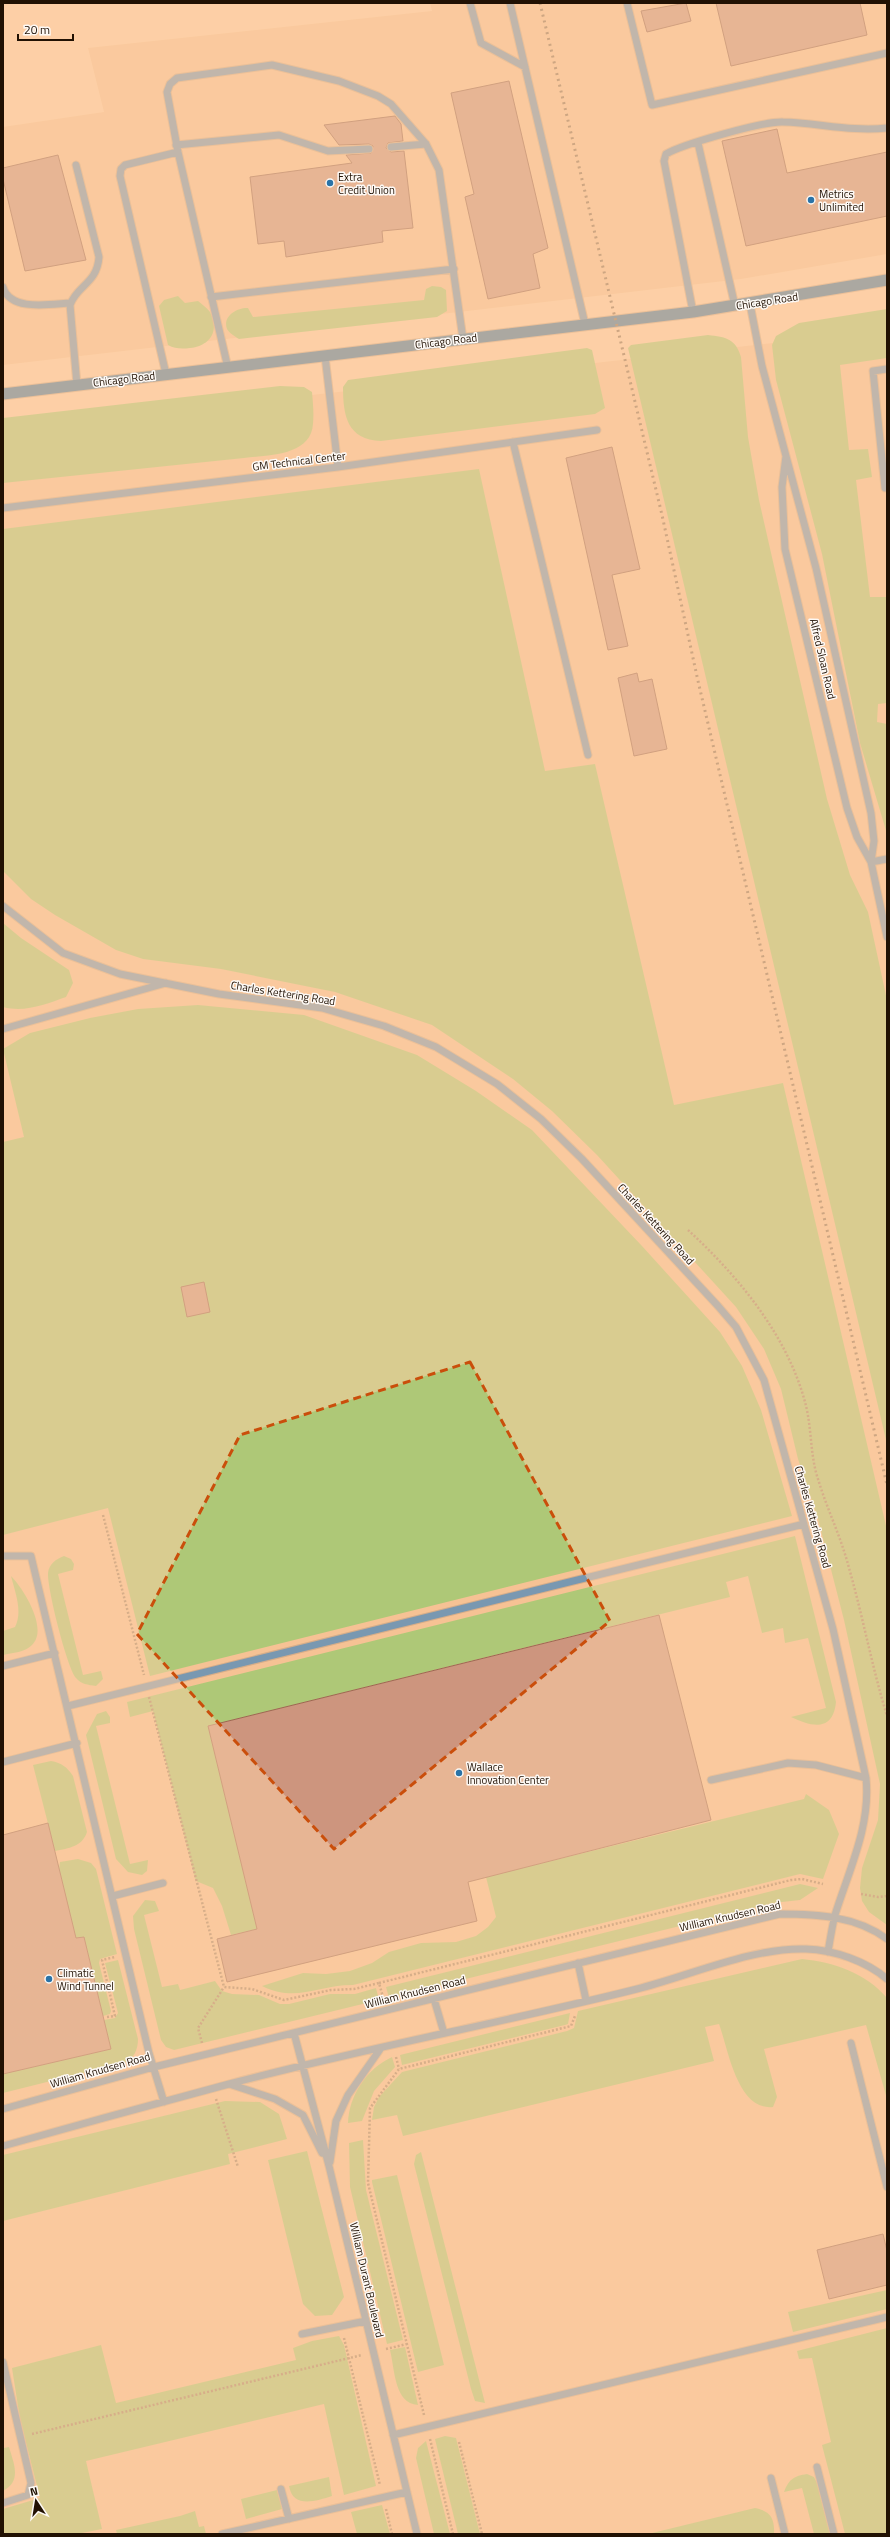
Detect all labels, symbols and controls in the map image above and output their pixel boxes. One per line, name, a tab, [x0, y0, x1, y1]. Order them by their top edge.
scale bar	[18, 16, 73, 42]
text: 20 m	[24, 20, 50, 39]
place label: Extra Credit Union	[338, 169, 395, 198]
marker: Extra Credit Union	[325, 178, 335, 188]
place label: Metrics Unlimited	[819, 186, 864, 215]
marker: Metrics Unlimited	[806, 195, 816, 205]
street label: Chicago Road	[735, 288, 799, 314]
street label: Chicago Road	[414, 329, 478, 353]
street label: Chicago Road	[92, 367, 156, 391]
street label: GM Technical Center	[252, 447, 347, 475]
street label: Alfred Sloan Road	[806, 617, 840, 701]
street label: Charles Kettering Road	[230, 977, 337, 1009]
street label: Charles Kettering Road	[614, 1180, 698, 1268]
street label: Charles Kettering Road	[791, 1464, 835, 1570]
place label: Wallace Innovation Center	[467, 1759, 549, 1788]
marker: Wallace Innovation Center	[454, 1768, 464, 1778]
street label: William Knudsen Road	[678, 1897, 782, 1935]
place label: Climatic Wind Tunnel	[57, 1965, 114, 1994]
street label: William Knudsen Road	[363, 1972, 467, 2012]
marker: Climatic Wind Tunnel	[44, 1974, 54, 1984]
street label: William Knudsen Road	[48, 2048, 152, 2092]
street label: William Durant Boulevard	[346, 2221, 388, 2339]
north arrow	[16, 2481, 56, 2521]
text: N	[29, 2483, 39, 2500]

